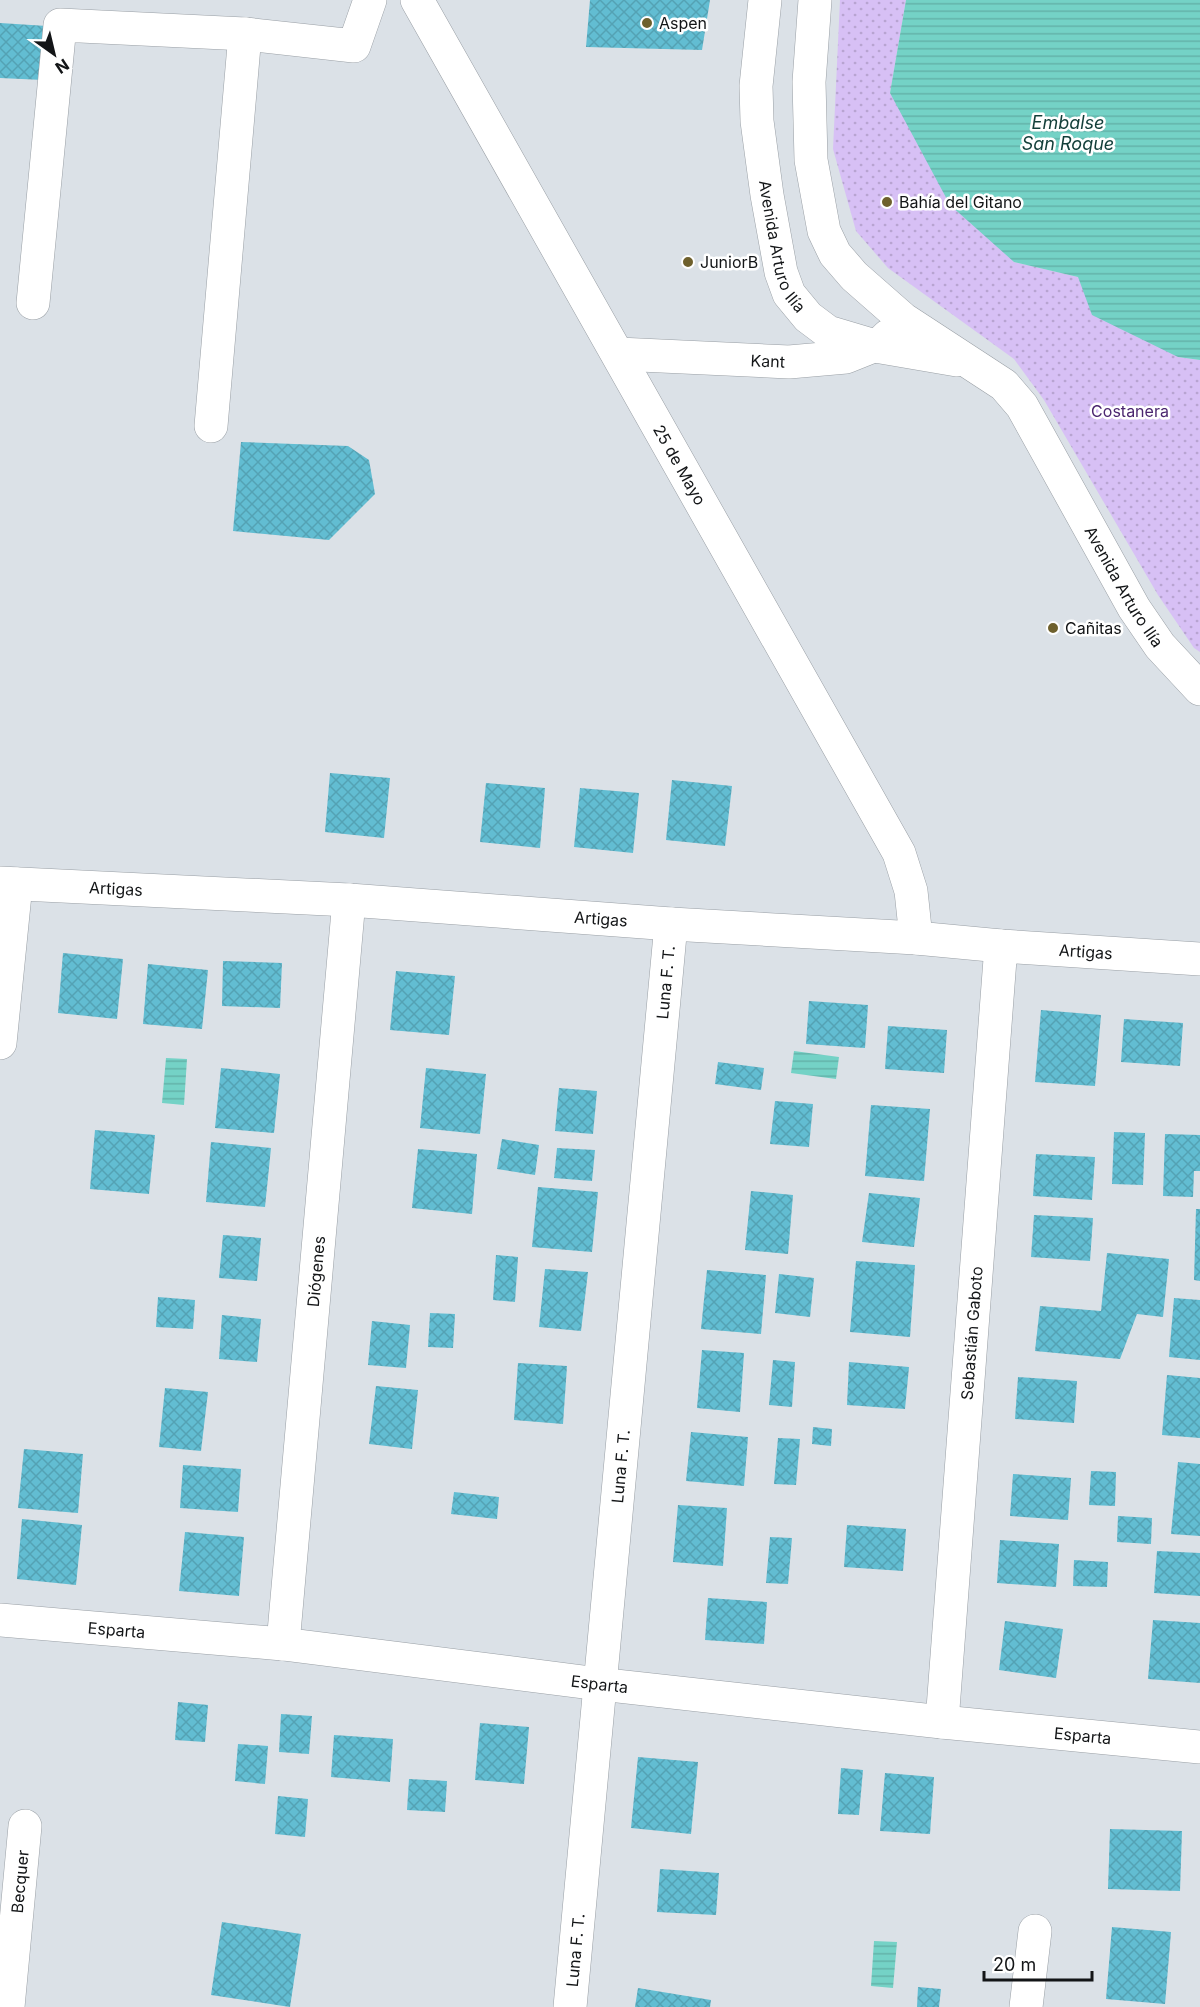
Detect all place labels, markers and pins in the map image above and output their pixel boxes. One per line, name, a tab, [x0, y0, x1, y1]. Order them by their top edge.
place label: Aspen	[659, 13, 707, 33]
marker: Aspen	[640, 16, 654, 30]
place label: Bahía del Gitano	[899, 192, 1022, 212]
marker: Bahía del Gitano	[880, 195, 894, 209]
place label: JuniorB	[700, 252, 758, 272]
marker: JuniorB	[681, 255, 695, 269]
place label: Cañitas	[1065, 618, 1122, 638]
marker: Cañitas	[1046, 621, 1060, 635]

